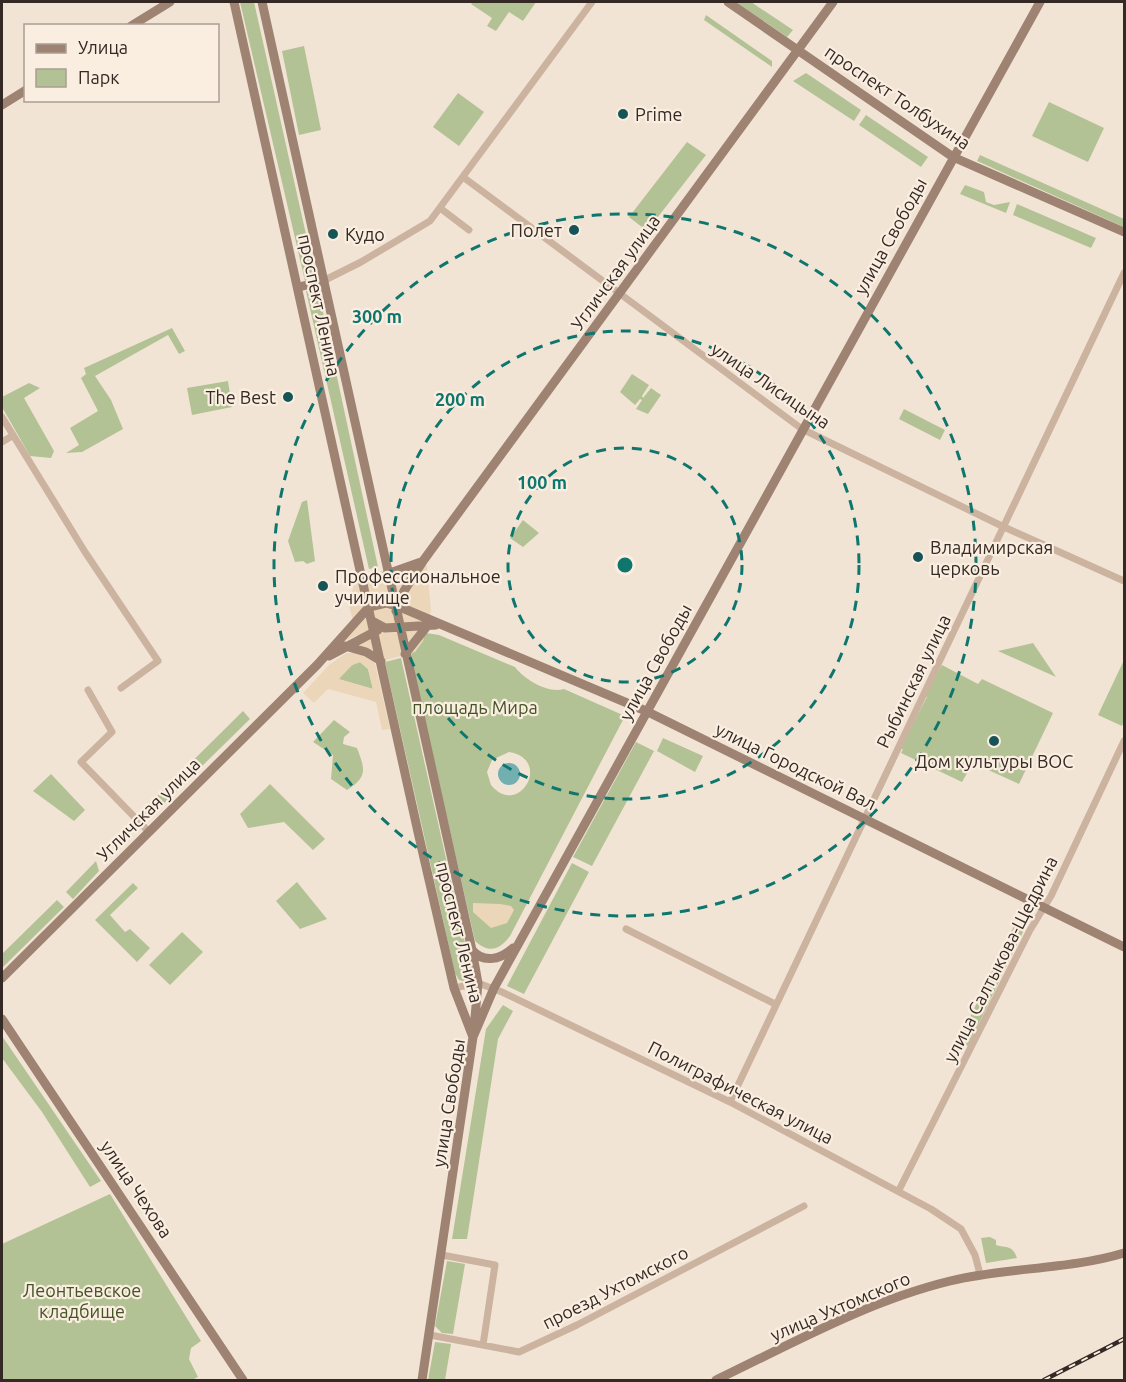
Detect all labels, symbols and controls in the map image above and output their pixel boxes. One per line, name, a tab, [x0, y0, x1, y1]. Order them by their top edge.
legend	[24, 24, 219, 102]
text: Улица	[78, 37, 128, 57]
street label: проспект Толбухина	[822, 41, 974, 153]
text: Парк	[78, 67, 119, 87]
place label: Prime	[635, 104, 682, 124]
marker: Prime	[616, 107, 630, 121]
street label: улица Свободы	[850, 174, 930, 298]
street label: Угличская улица	[567, 211, 663, 333]
place label: Полет	[511, 220, 562, 240]
marker: Полет	[567, 223, 581, 237]
place label: Кудо	[345, 224, 385, 244]
marker: Кудо	[326, 227, 340, 241]
street label: проспект Ленина	[295, 232, 345, 378]
text: 300 m	[352, 306, 402, 326]
street label: улица Лисицына	[708, 338, 834, 432]
place label: The Best	[205, 387, 276, 407]
text: 200 m	[435, 389, 485, 409]
marker: The Best	[281, 390, 295, 404]
text: 100 m	[517, 472, 567, 492]
place label: Владимирская церковь	[930, 537, 1053, 578]
marker: Владимирская церковь	[911, 550, 925, 564]
centre of rings	[615, 555, 635, 575]
place label: Профессиональное училище	[335, 566, 501, 607]
marker: Профессиональное училище	[316, 579, 330, 593]
street label: улица Свободы	[615, 600, 695, 724]
street label: Рыбинская улица	[872, 611, 954, 751]
park label: площадь Мира	[412, 697, 538, 717]
street label: улица Городской Вал	[712, 718, 880, 814]
marker: Дом культуры ВОС	[987, 734, 1001, 748]
place label: Дом культуры ВОС	[915, 751, 1073, 771]
street label: Угличская улица	[92, 753, 204, 865]
street label: улица Салтыкова-Щедрина	[939, 853, 1061, 1065]
street label: проспект Ленина	[433, 859, 487, 1005]
street label: улица Свободы	[428, 1037, 468, 1169]
street label: Полиграфическая улица	[645, 1037, 837, 1147]
street label: улица Чехова	[97, 1137, 177, 1241]
street label: проезд Ухтомского	[539, 1242, 691, 1332]
street label: улица Ухтомского	[767, 1268, 913, 1344]
park label: Леонтьевское кладбище	[23, 1280, 141, 1321]

